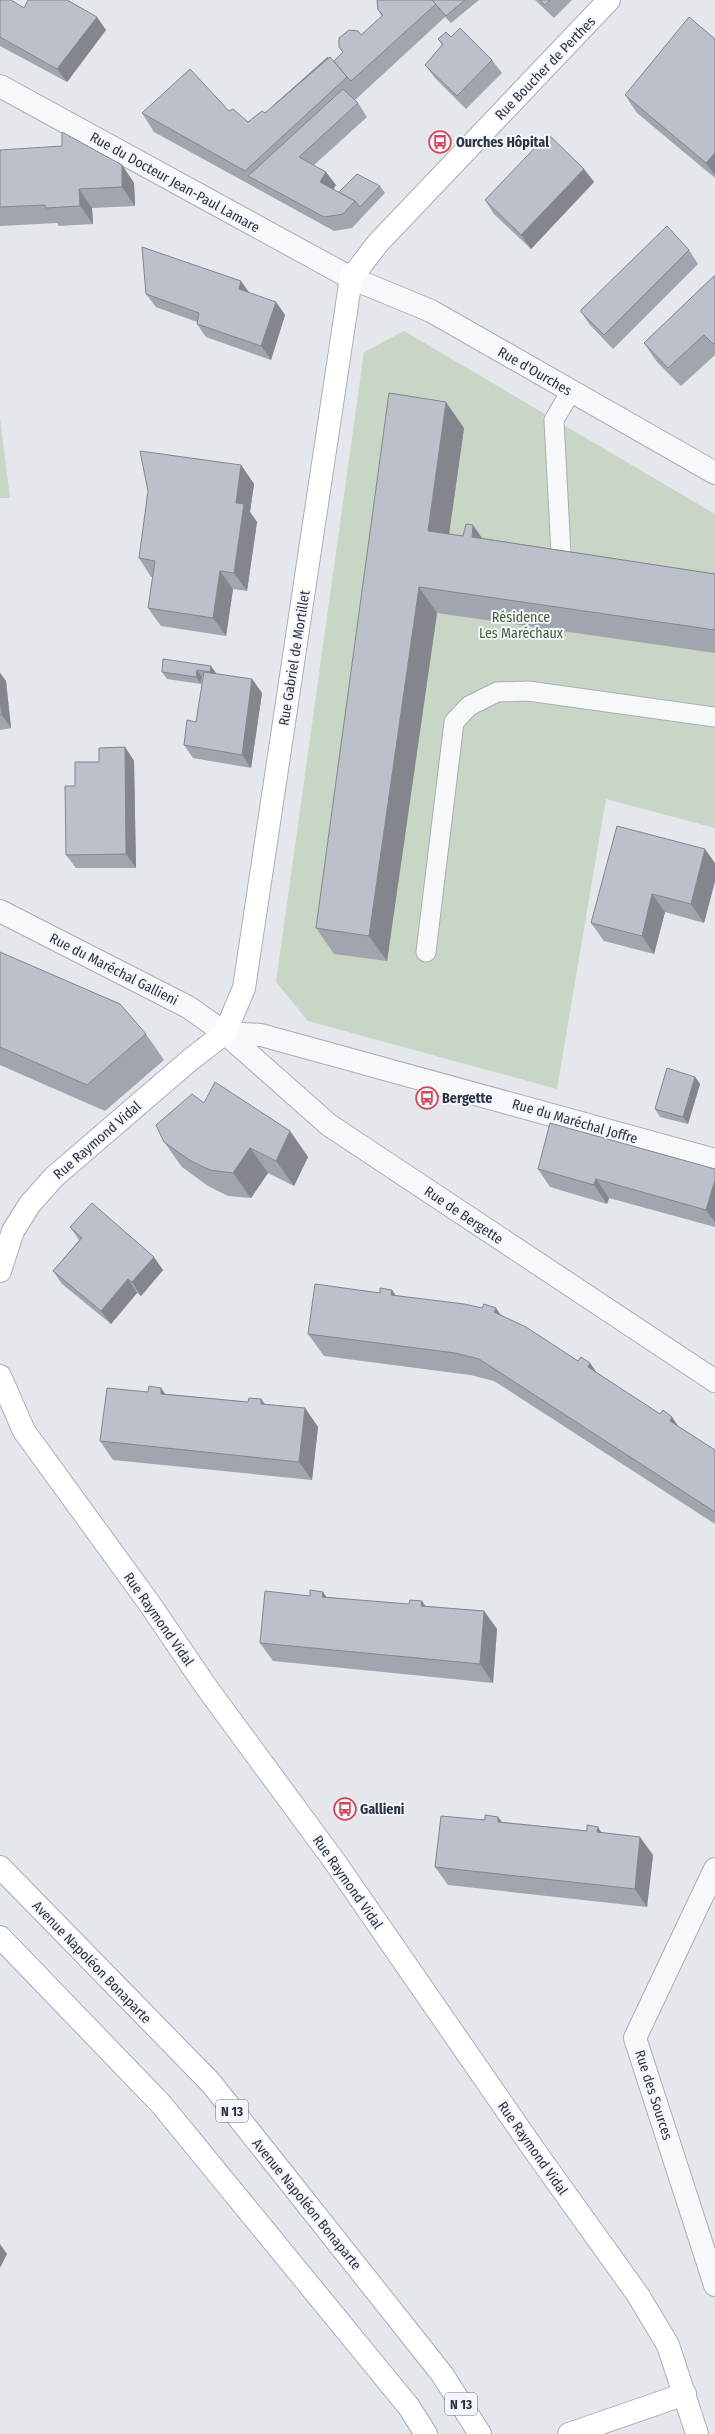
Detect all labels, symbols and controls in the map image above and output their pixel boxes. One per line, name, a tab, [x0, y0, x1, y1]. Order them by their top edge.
street label: Rue Boucher de Perthes	[492, 13, 599, 124]
street label: Rue du Docteur Jean-Paul Lamare	[87, 129, 263, 236]
bus stop icon: Ourches Hôpital	[427, 129, 453, 155]
place label: Ourches Hôpital	[456, 134, 549, 151]
street label: Rue d'Ourches	[495, 343, 575, 399]
street label: Rue Gabriel de Mortillet	[275, 589, 314, 727]
park label: Résidence Les Maréchaux	[479, 609, 564, 642]
street label: Rue du Maréchal Gallieni	[47, 930, 181, 1009]
bus stop icon: Bergette	[414, 1085, 440, 1111]
place label: Bergette	[442, 1090, 492, 1107]
street label: Rue du Maréchal Joffre	[510, 1095, 640, 1148]
street label: Rue Raymond Vidal	[50, 1098, 145, 1183]
street label: Rue de Bergette	[421, 1183, 506, 1248]
street label: Rue Raymond Vidal	[120, 1569, 197, 1670]
bus stop icon: Gallieni	[332, 1796, 358, 1822]
place label: Gallieni	[360, 1801, 405, 1818]
street label: Rue Raymond Vidal	[309, 1832, 386, 1933]
street label: Avenue Napoléon Bonaparte	[29, 1898, 155, 2027]
street label: Rue des Sources	[631, 2048, 676, 2142]
street label: Rue Raymond Vidal	[494, 2098, 571, 2199]
road number: N 13	[216, 2100, 248, 2122]
street label: Avenue Napoléon Bonaparte	[248, 2135, 365, 2273]
road number: N 13	[445, 2393, 477, 2415]

